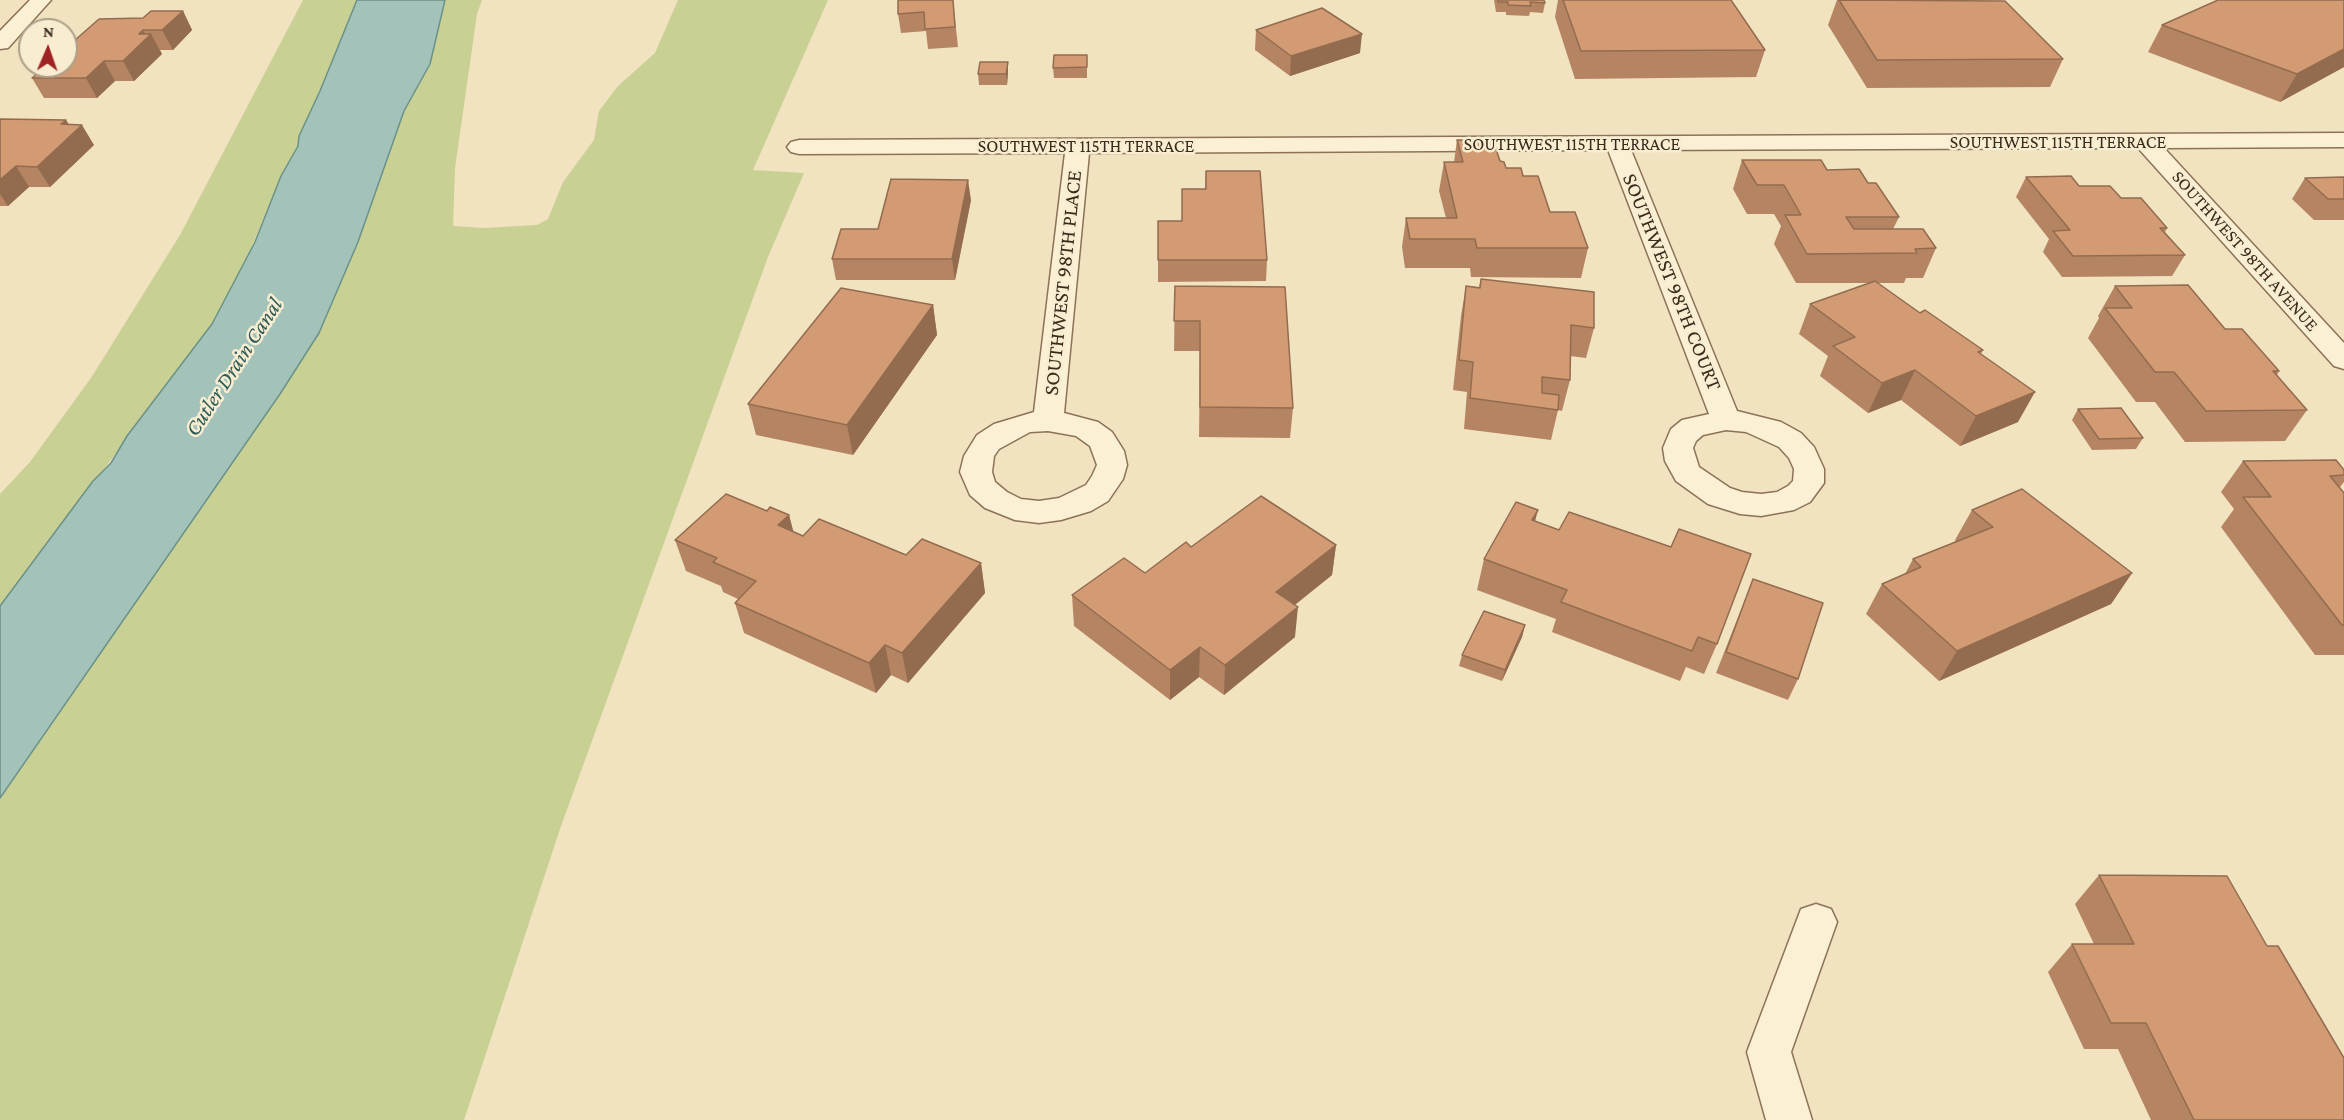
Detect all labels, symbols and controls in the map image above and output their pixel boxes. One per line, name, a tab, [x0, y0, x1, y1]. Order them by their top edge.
north arrow	[18, 18, 78, 78]
text: N	[43, 23, 54, 40]
street label: SOUTHWEST 115TH TERRACE	[1950, 131, 2166, 153]
street label: SOUTHWEST 115TH TERRACE	[1464, 133, 1680, 155]
street label: SOUTHWEST 115TH TERRACE	[978, 135, 1194, 157]
street label: SOUTHWEST 98TH AVENUE	[2167, 166, 2323, 336]
street label: SOUTHWEST 98TH PLACE	[1039, 169, 1087, 397]
street label: SOUTHWEST 98TH COURT	[1617, 170, 1727, 394]
water label: Cutler Drain Canal	[180, 293, 288, 441]

